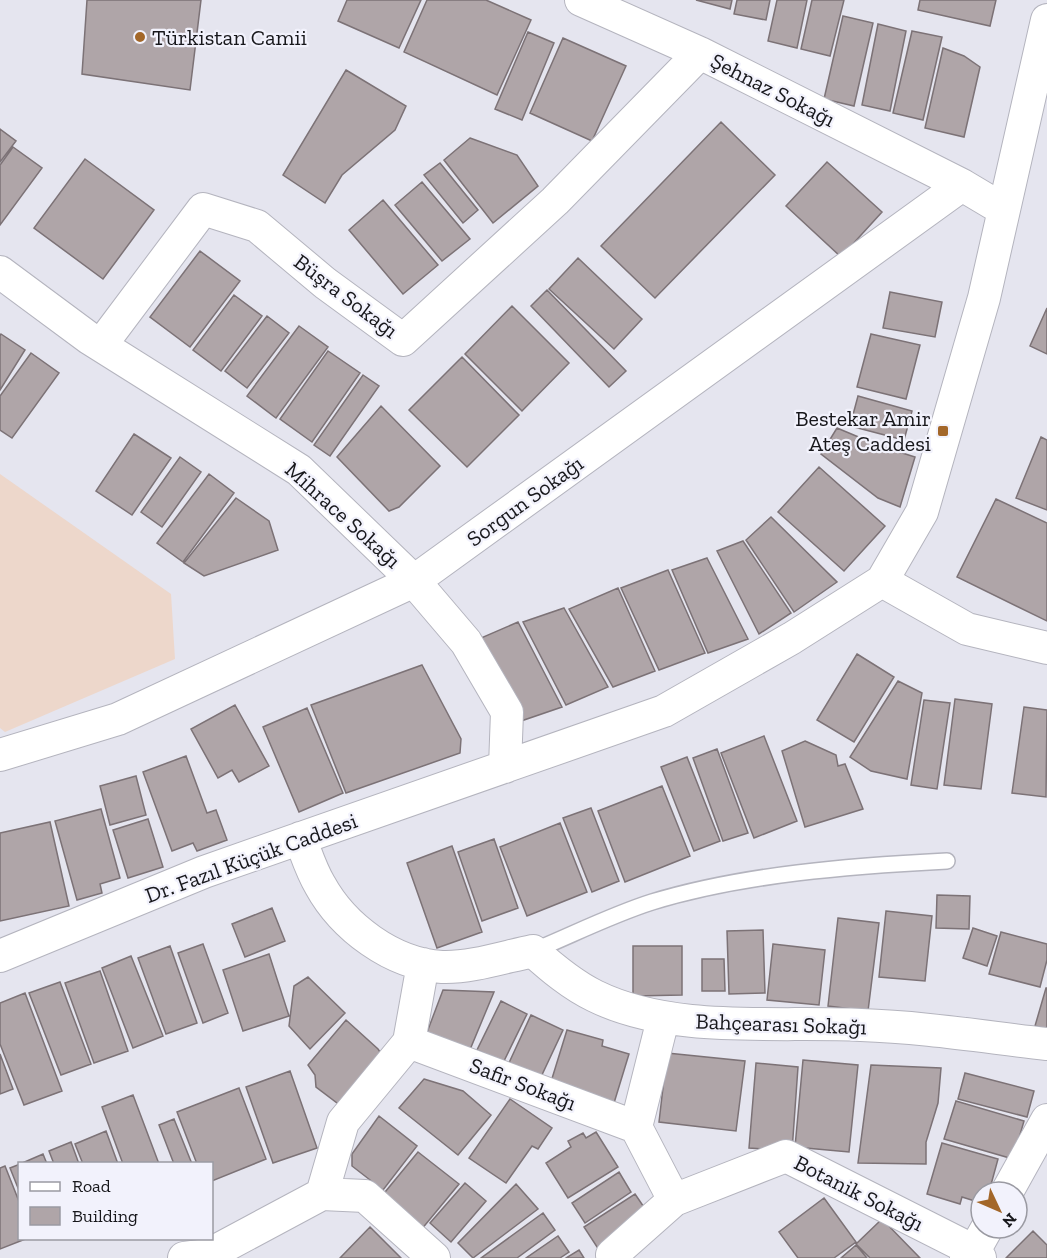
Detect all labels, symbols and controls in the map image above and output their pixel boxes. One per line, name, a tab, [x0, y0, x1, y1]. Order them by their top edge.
place label: Türkistan Camii	[152, 24, 307, 51]
marker: Türkistan Camii	[133, 30, 147, 44]
street label: Şehnaz Sokağı	[706, 47, 840, 133]
street label: Büşra Sokağı	[289, 248, 403, 344]
place label: Bestekar Amir Ateş Caddesi	[795, 405, 931, 457]
marker: Bestekar Amir Ateş Caddesi	[936, 424, 950, 438]
street label: Sorgun Sokağı	[461, 450, 589, 552]
street label: Mihrace Sokağı	[280, 456, 406, 574]
street label: Dr. Fazıl Küçük Caddesi	[141, 807, 361, 909]
street label: Bahçearası Sokağı	[695, 1008, 867, 1040]
street label: Safir Sokağı	[466, 1051, 580, 1117]
street label: Botanik Sokağı	[790, 1149, 928, 1237]
legend	[18, 1162, 213, 1240]
text: Road	[72, 1175, 111, 1197]
north arrow	[969, 1180, 1029, 1240]
text: Building	[72, 1205, 138, 1227]
text: N	[998, 1209, 1020, 1231]

